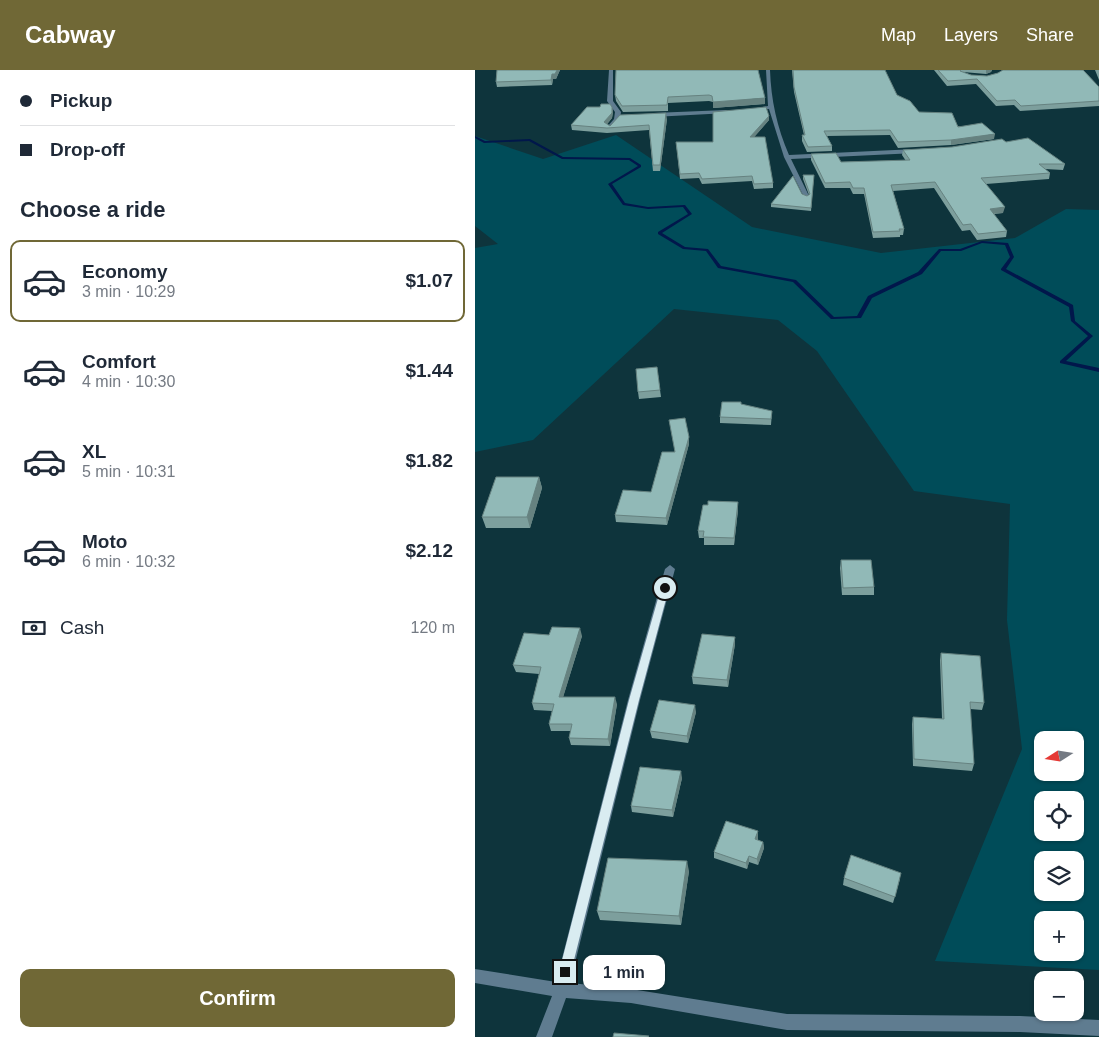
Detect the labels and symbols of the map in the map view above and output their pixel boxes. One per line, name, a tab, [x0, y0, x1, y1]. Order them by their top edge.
route start	[654, 577, 676, 599]
north arrow	[1034, 731, 1084, 781]
callout: 1 min	[583, 954, 665, 990]
route end	[554, 961, 576, 983]

